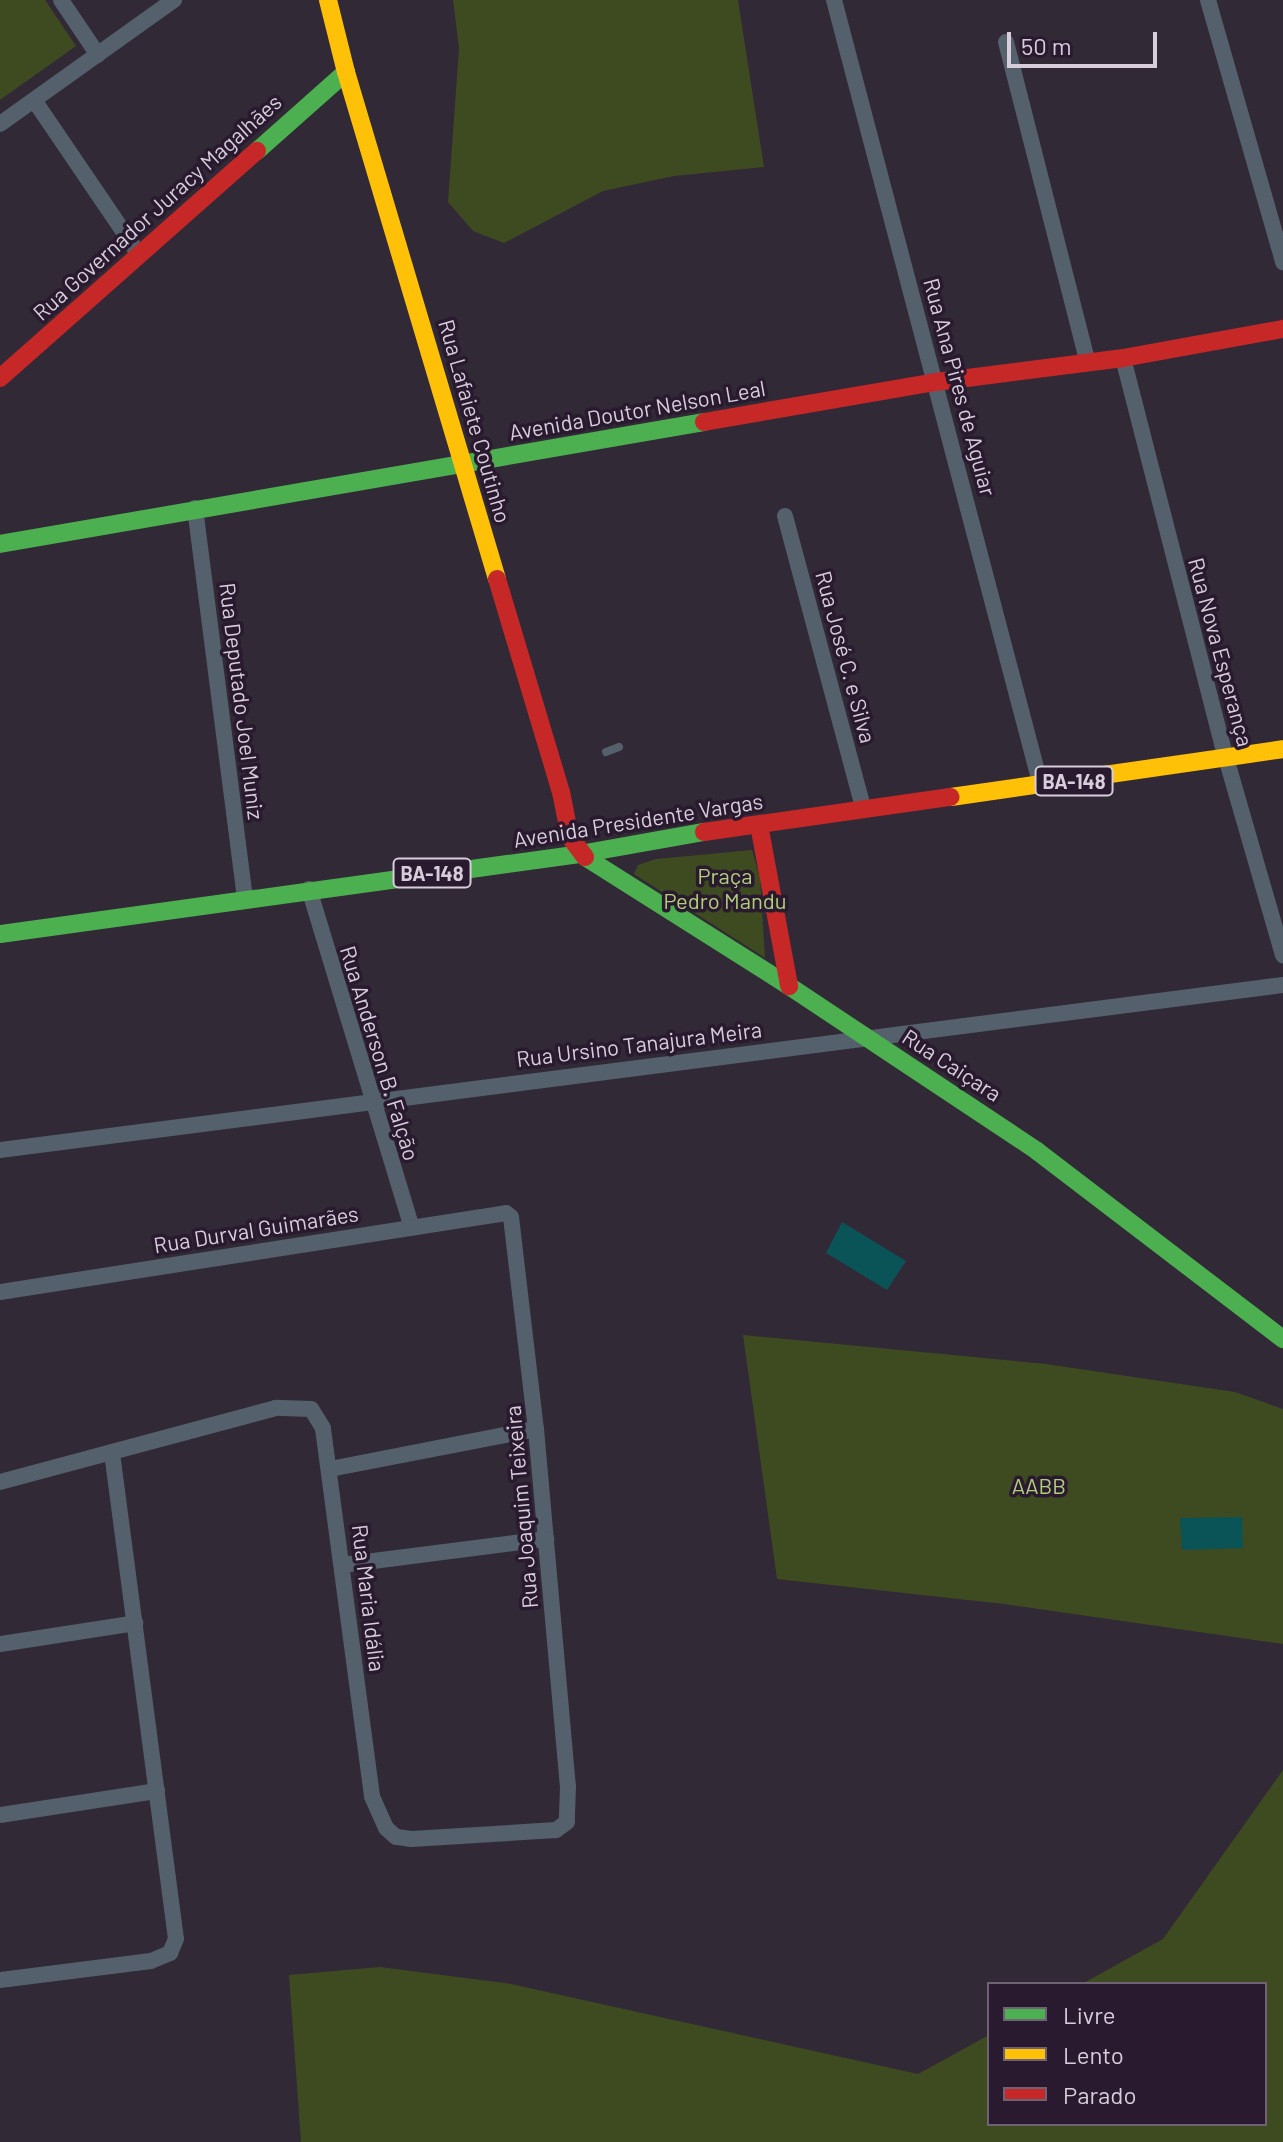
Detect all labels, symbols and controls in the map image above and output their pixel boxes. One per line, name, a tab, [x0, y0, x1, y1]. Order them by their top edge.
scale bar	[1011, 16, 1161, 66]
text: 50 m	[1021, 31, 1072, 60]
street label: Rua Governador Juracy Magalhães	[27, 88, 287, 326]
street label: Rua Ana Pires de Aguiar	[918, 275, 1002, 499]
street label: Rua Lafaiete Coutinho	[433, 316, 517, 526]
street label: Avenida Doutor Nelson Leal	[507, 374, 767, 446]
street label: Rua Nova Esperança	[1183, 555, 1259, 749]
street label: Rua José C. e Silva	[810, 568, 882, 746]
street label: Rua Deputado Joel Muniz	[214, 581, 270, 821]
road number: BA-148	[1034, 765, 1114, 797]
street label: Avenida Presidente Vargas	[511, 787, 765, 853]
road number: BA-148	[392, 857, 472, 889]
park label: Praça Pedro Mandu	[663, 862, 787, 914]
street label: Rua Anderson B. Falção	[335, 942, 425, 1164]
street label: Rua Ursino Tanajura Meira	[515, 1016, 763, 1072]
street label: Rua Caiçara	[897, 1023, 1007, 1107]
street label: Rua Durval Guimarães	[152, 1200, 360, 1258]
street label: Rua Joaquim Teixeira	[499, 1404, 543, 1610]
park label: AABB	[1012, 1473, 1066, 1499]
street label: Rua Maria Idália	[347, 1523, 391, 1673]
legend	[987, 1982, 1267, 2126]
text: Livre	[1063, 2000, 1116, 2029]
text: Lento	[1063, 2040, 1124, 2069]
text: Parado	[1063, 2080, 1137, 2109]

